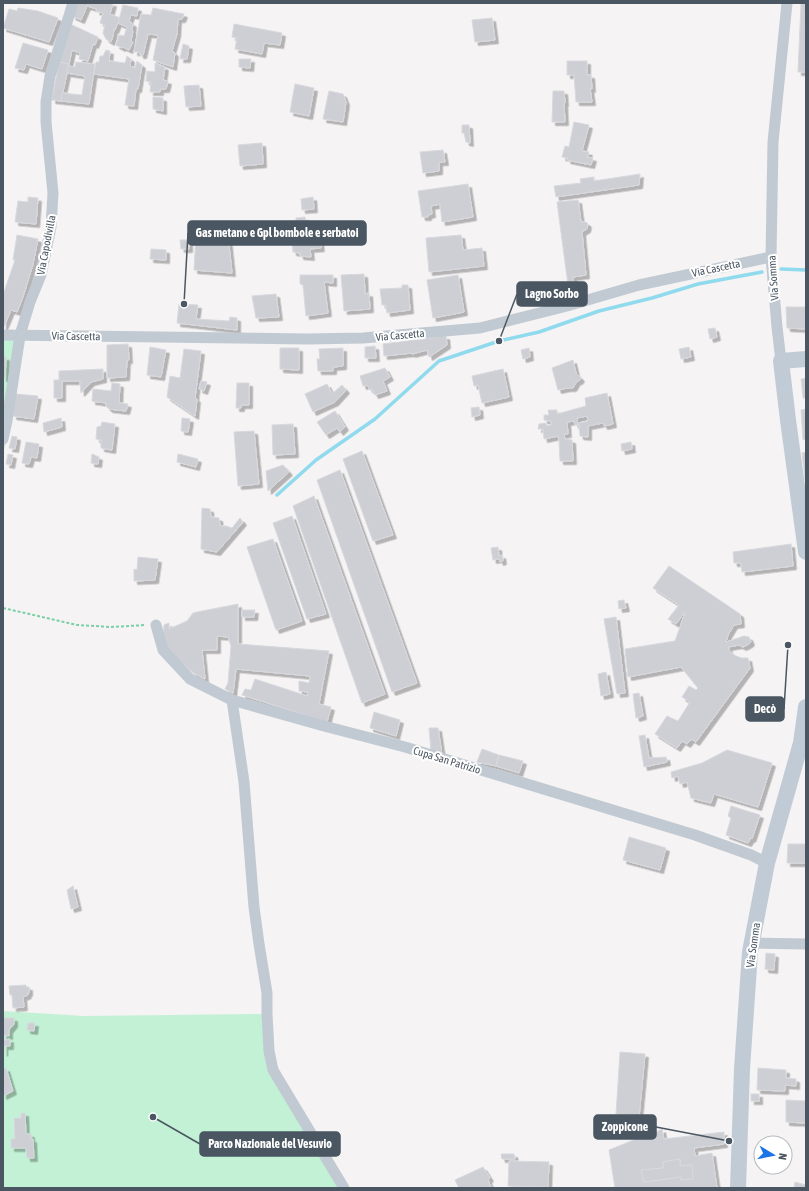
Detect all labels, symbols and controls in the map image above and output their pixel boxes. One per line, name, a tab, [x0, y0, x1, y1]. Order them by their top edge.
street label: Via Capodivilla	[34, 214, 58, 276]
callout: Gas metano e Gpl bombole e serbatoi	[188, 221, 366, 245]
text: Gas metano e Gpl bombole e serbatoi	[196, 226, 359, 240]
street label: Via Somma	[765, 255, 781, 301]
street label: Via Cascetta	[691, 257, 741, 279]
callout: Lagno Sorbo	[517, 282, 587, 306]
text: Lagno Sorbo	[525, 287, 579, 301]
street label: Via Cascetta	[375, 327, 425, 343]
street label: Via Cascetta	[51, 330, 101, 342]
callout: Decò	[746, 697, 784, 721]
text: Decò	[754, 702, 776, 716]
street label: Cupa San Patrizio	[412, 744, 482, 776]
street label: Via Somma	[744, 922, 762, 968]
callout: Zoppicone	[594, 1115, 656, 1139]
text: Zoppicone	[602, 1120, 649, 1134]
callout: Parco Nazionale del Vesuvio	[200, 1132, 340, 1156]
north arrow	[753, 1135, 793, 1175]
text: Parco Nazionale del Vesuvio	[208, 1137, 332, 1151]
text: N	[776, 1152, 789, 1161]

